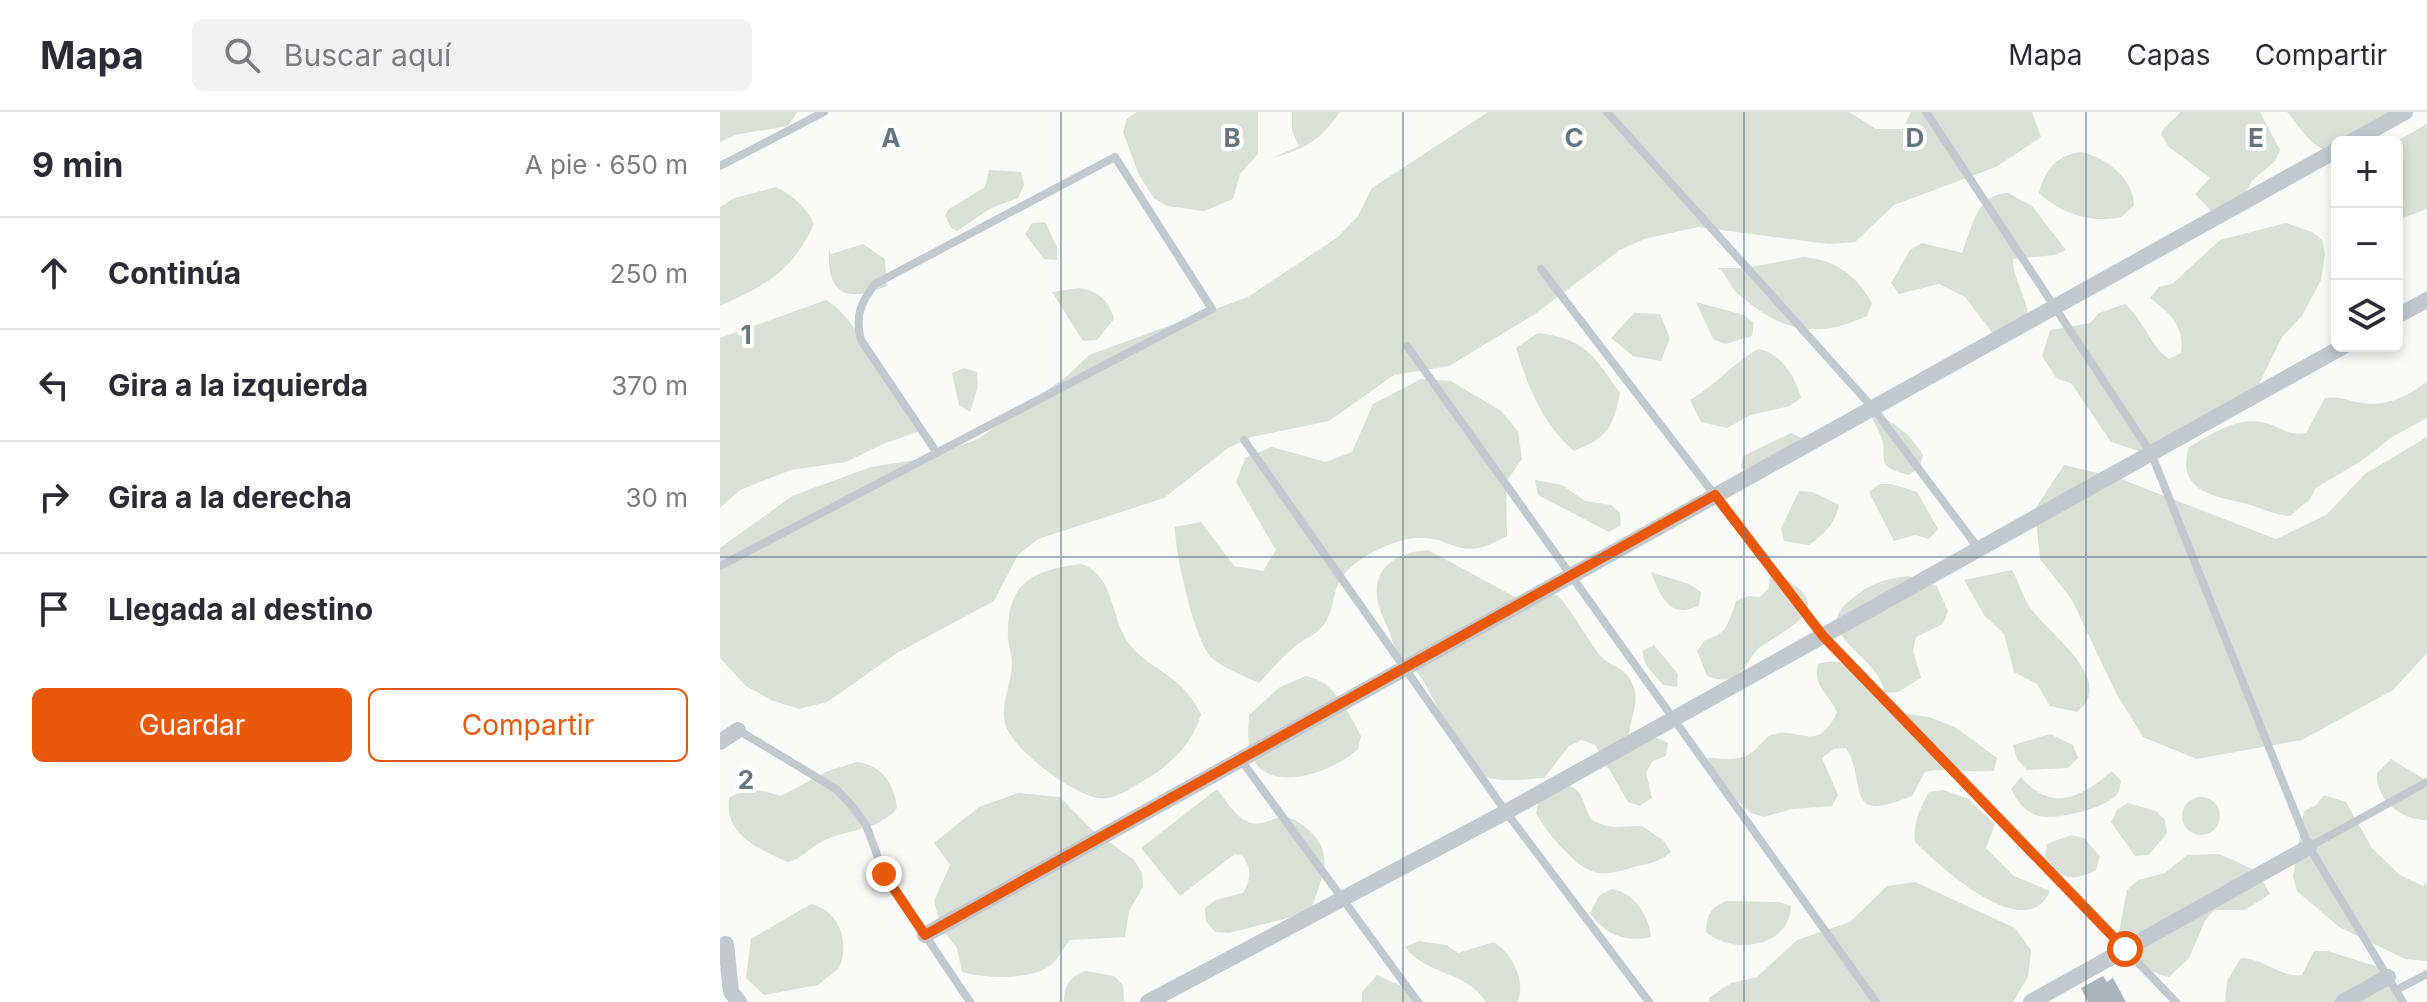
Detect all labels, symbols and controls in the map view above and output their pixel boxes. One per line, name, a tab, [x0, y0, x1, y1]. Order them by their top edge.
search box	[192, 19, 752, 91]
text: Mapa	[40, 32, 144, 78]
icon: search	[220, 33, 264, 77]
text: Buscar aquí	[284, 37, 451, 73]
text: Mapa	[2008, 38, 2083, 72]
text: Capas	[2127, 38, 2211, 72]
text: Compartir	[2255, 38, 2387, 72]
text: A	[881, 122, 901, 153]
text: B	[1223, 122, 1241, 153]
text: C	[1564, 122, 1584, 153]
text: D	[1906, 122, 1924, 153]
text: E	[2248, 122, 2264, 153]
map controls	[2331, 136, 2403, 352]
button: +	[2331, 136, 2403, 208]
text: 9 min	[32, 144, 124, 185]
text: A pie · 650 m	[525, 149, 688, 180]
button: −	[2331, 208, 2403, 280]
icon: ahead	[32, 251, 76, 295]
text: Continúa	[108, 255, 241, 291]
text: 250 m	[610, 258, 688, 289]
button: layers	[2331, 280, 2403, 352]
text: 1	[740, 319, 752, 350]
icon: left	[32, 363, 76, 407]
text: Gira a la izquierda	[108, 367, 368, 403]
text: 370 m	[611, 370, 688, 401]
icon: right	[32, 475, 76, 519]
text: Gira a la derecha	[108, 479, 352, 515]
text: 30 m	[625, 482, 688, 513]
icon: arrive	[32, 587, 76, 631]
text: Llegada al destino	[108, 591, 373, 627]
button: Guardar	[32, 688, 352, 762]
button: Compartir	[368, 688, 688, 762]
text: 2	[738, 764, 754, 795]
route end	[866, 856, 902, 892]
route start	[2107, 931, 2143, 967]

